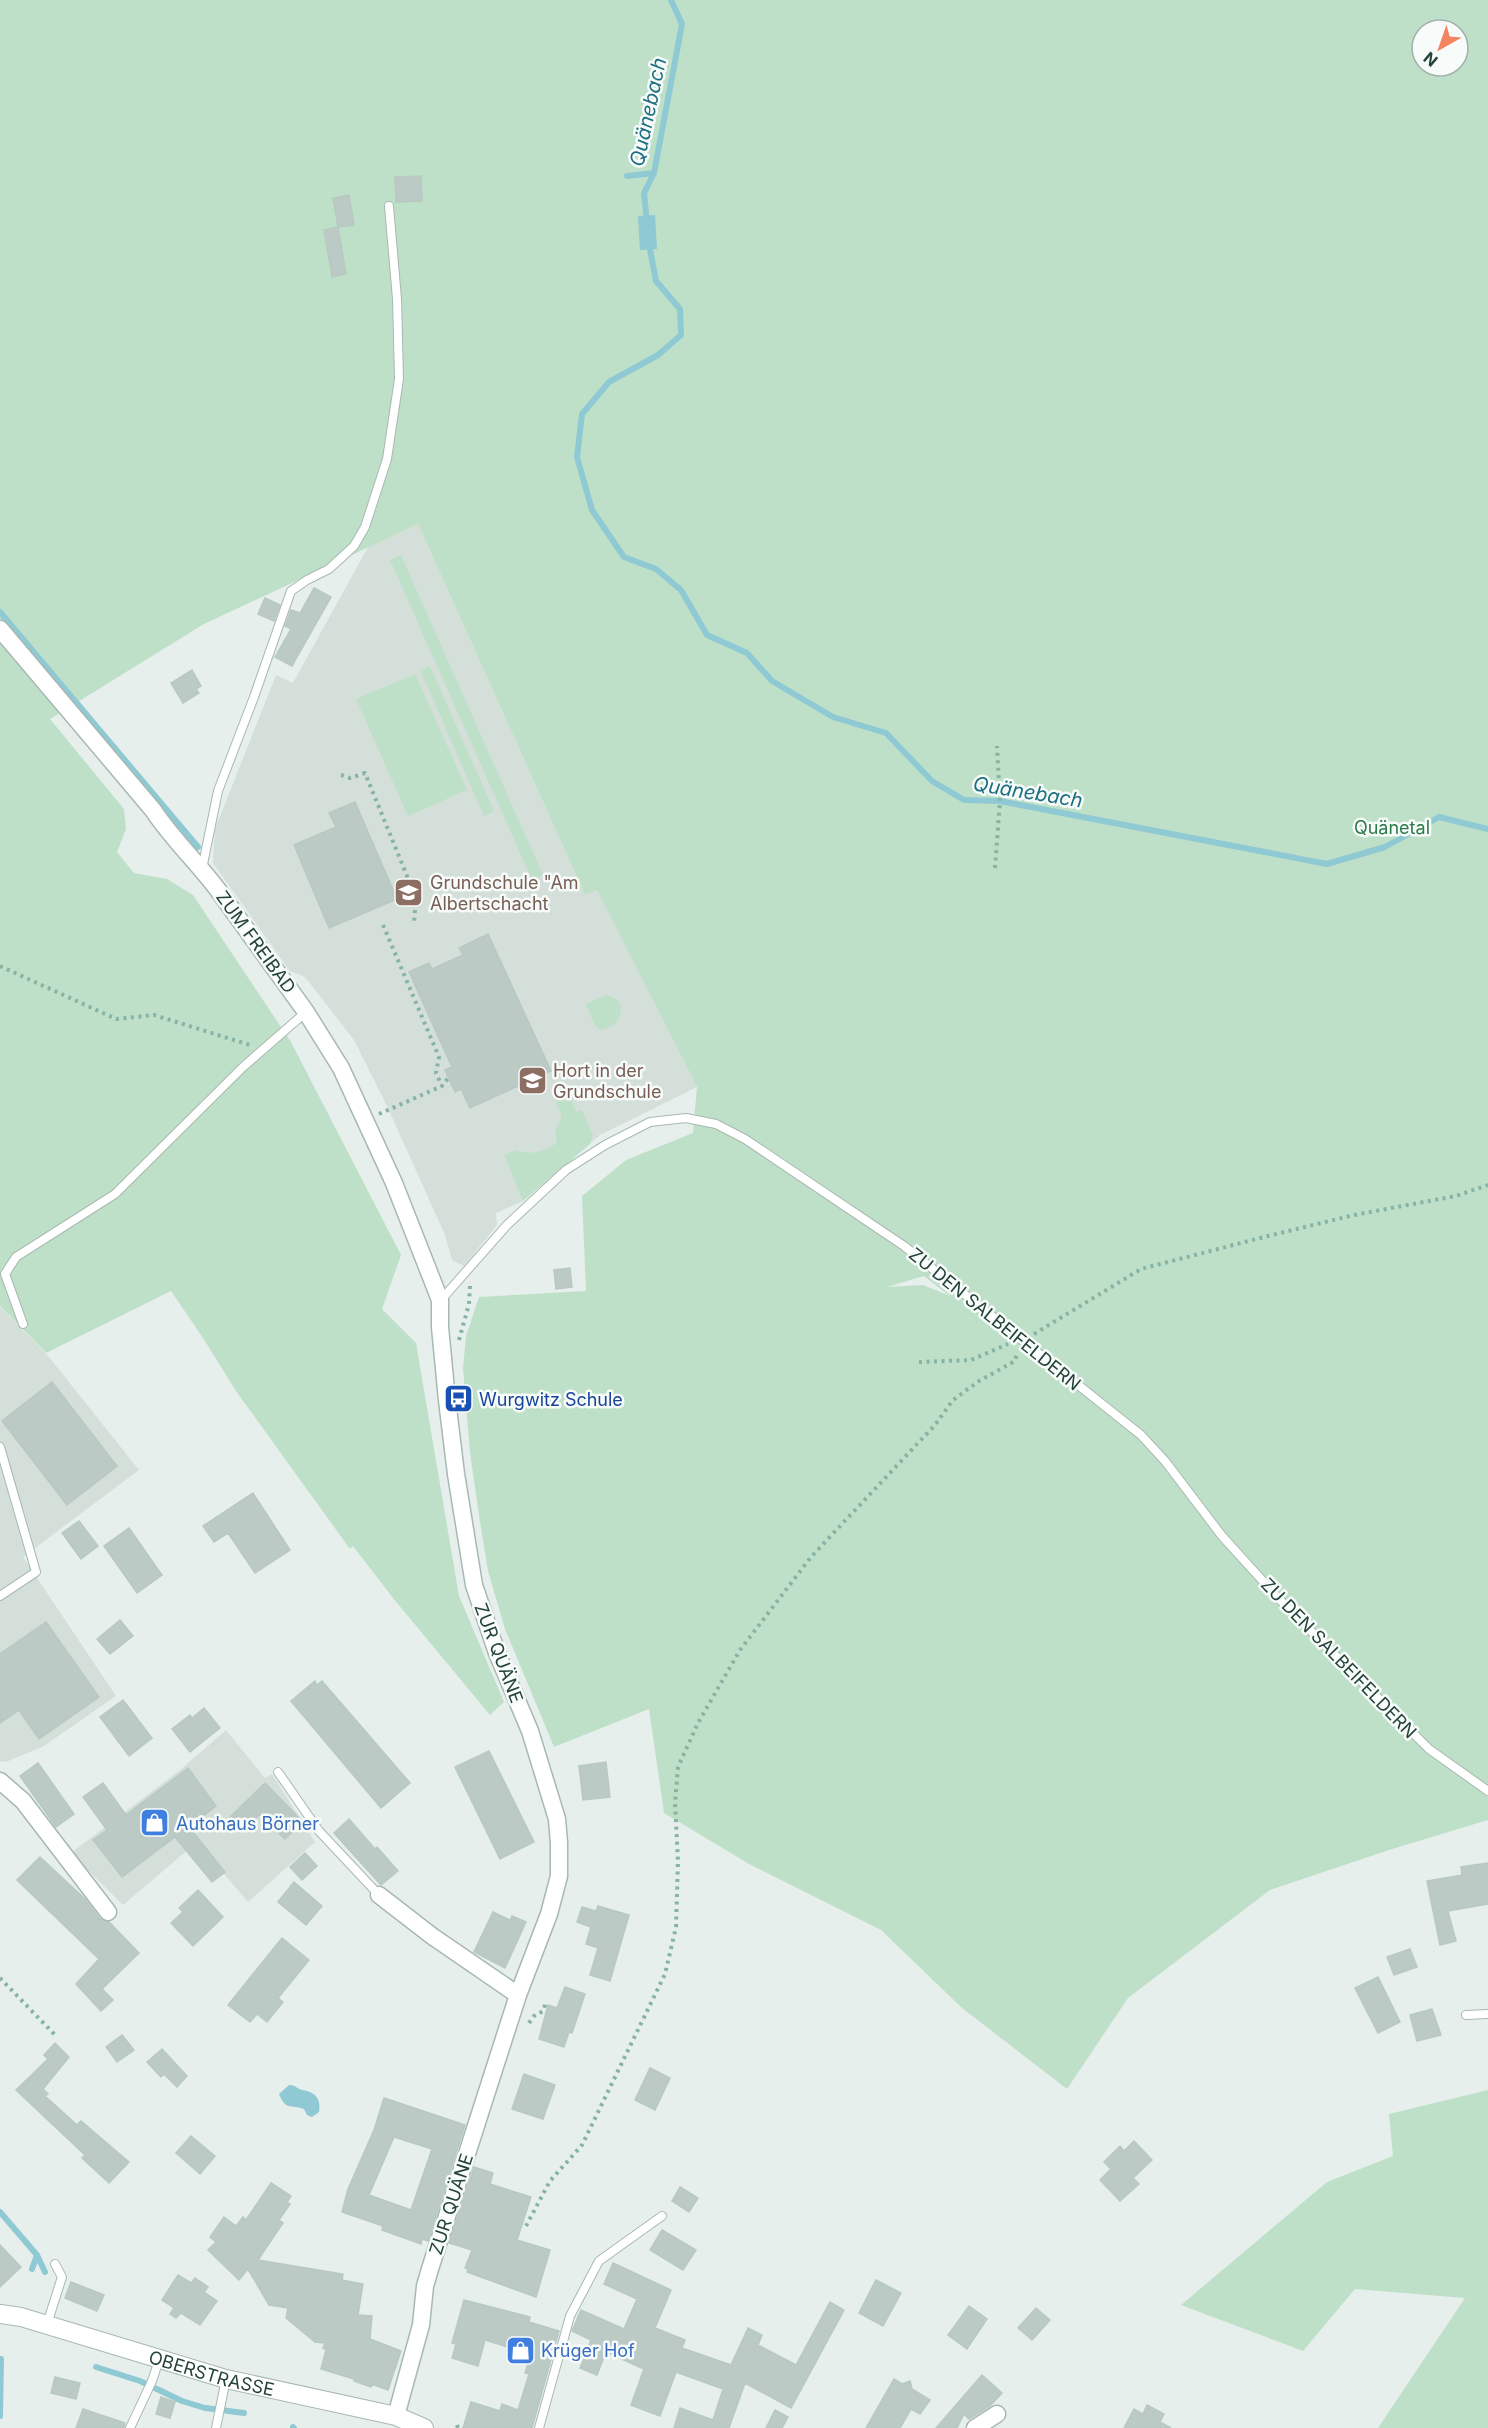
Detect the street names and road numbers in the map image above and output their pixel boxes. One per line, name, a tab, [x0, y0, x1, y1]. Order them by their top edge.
street label: ZUM FREIBAD	[212, 887, 300, 997]
street label: ZU DEN SALBEIFELDERN	[905, 1243, 1085, 1395]
street label: ZU DEN SALBEIFELDERN	[1257, 1574, 1421, 1742]
street label: ZUR QUÄNE	[470, 1600, 529, 1706]
street label: ZUR QUÄNE	[424, 2151, 477, 2257]
street label: OBERSTRASSE	[146, 2346, 276, 2400]

